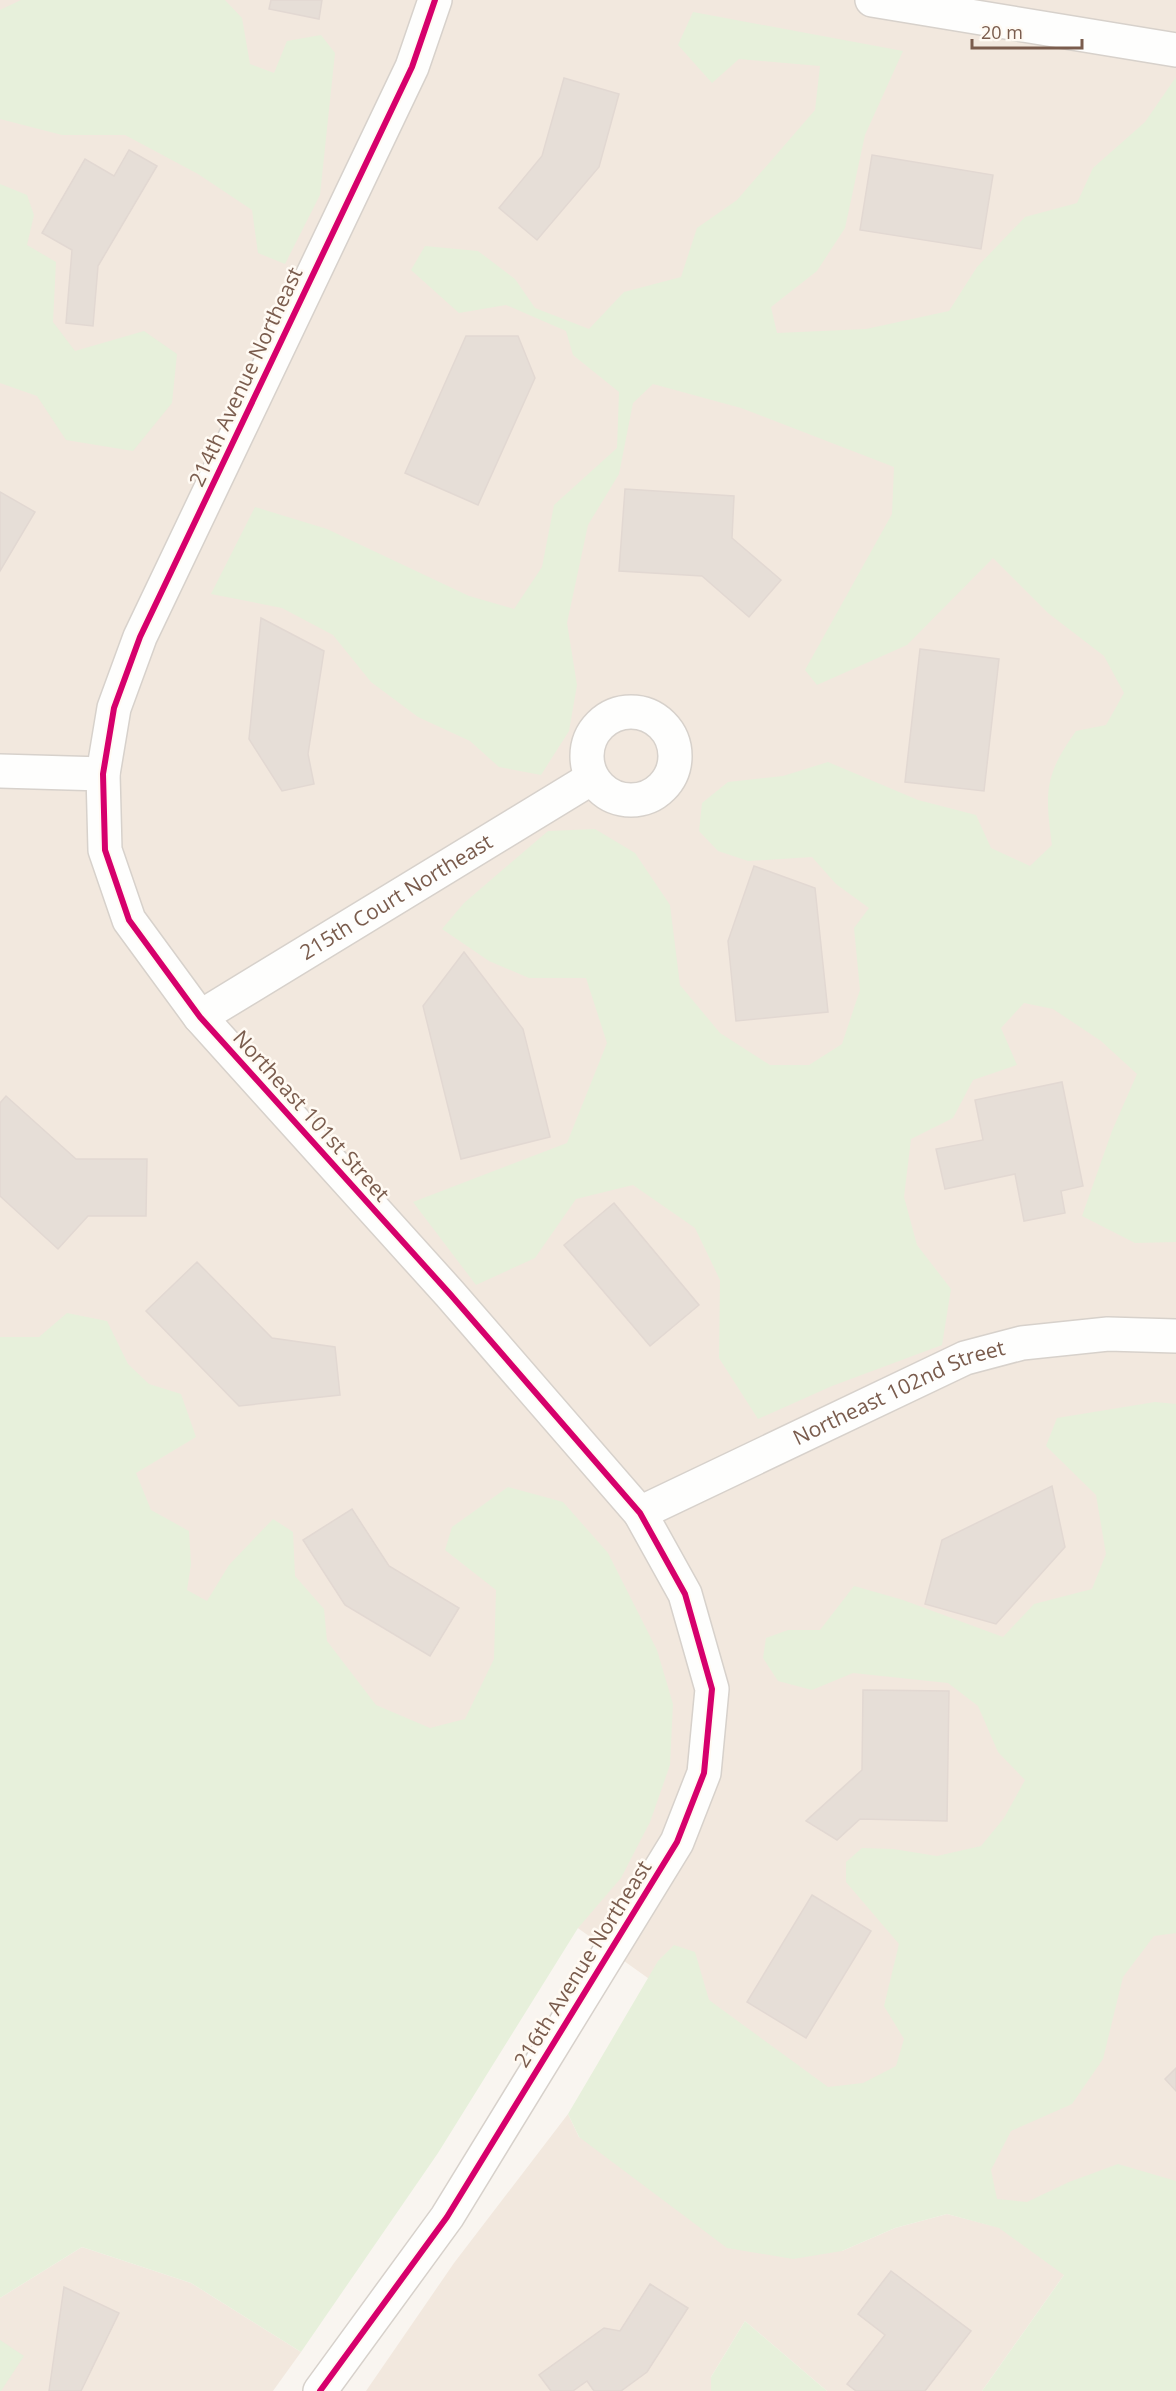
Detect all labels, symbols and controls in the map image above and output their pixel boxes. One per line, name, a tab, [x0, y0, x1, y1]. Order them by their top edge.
scale bar	[972, 12, 1082, 50]
text: 20 m	[981, 20, 1023, 44]
street label: 214th Avenue Northeast	[182, 262, 308, 491]
street label: 215th Court Northeast	[294, 827, 497, 966]
street label: Northeast 101st Street	[227, 1024, 396, 1207]
street label: Northeast 102nd Street	[788, 1333, 1008, 1451]
street label: 216th Avenue Northeast	[507, 1855, 657, 2072]

